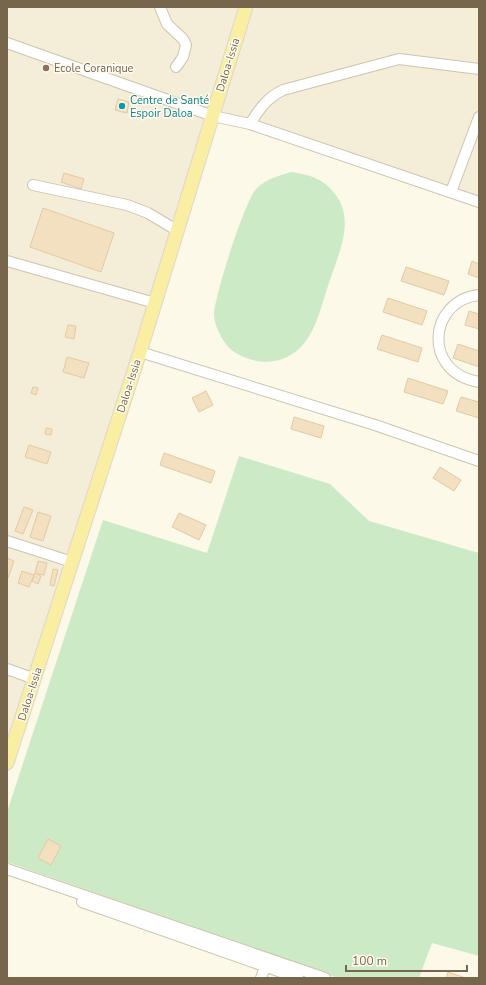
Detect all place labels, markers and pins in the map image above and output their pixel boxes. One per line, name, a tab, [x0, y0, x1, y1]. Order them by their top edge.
place label: Ecole Coranique	[54, 61, 134, 76]
marker: Ecole Coranique	[41, 63, 51, 73]
place label: Centre de Santé Espoir Daloa	[130, 93, 209, 121]
marker: Centre de Santé Espoir Daloa	[117, 101, 127, 111]

